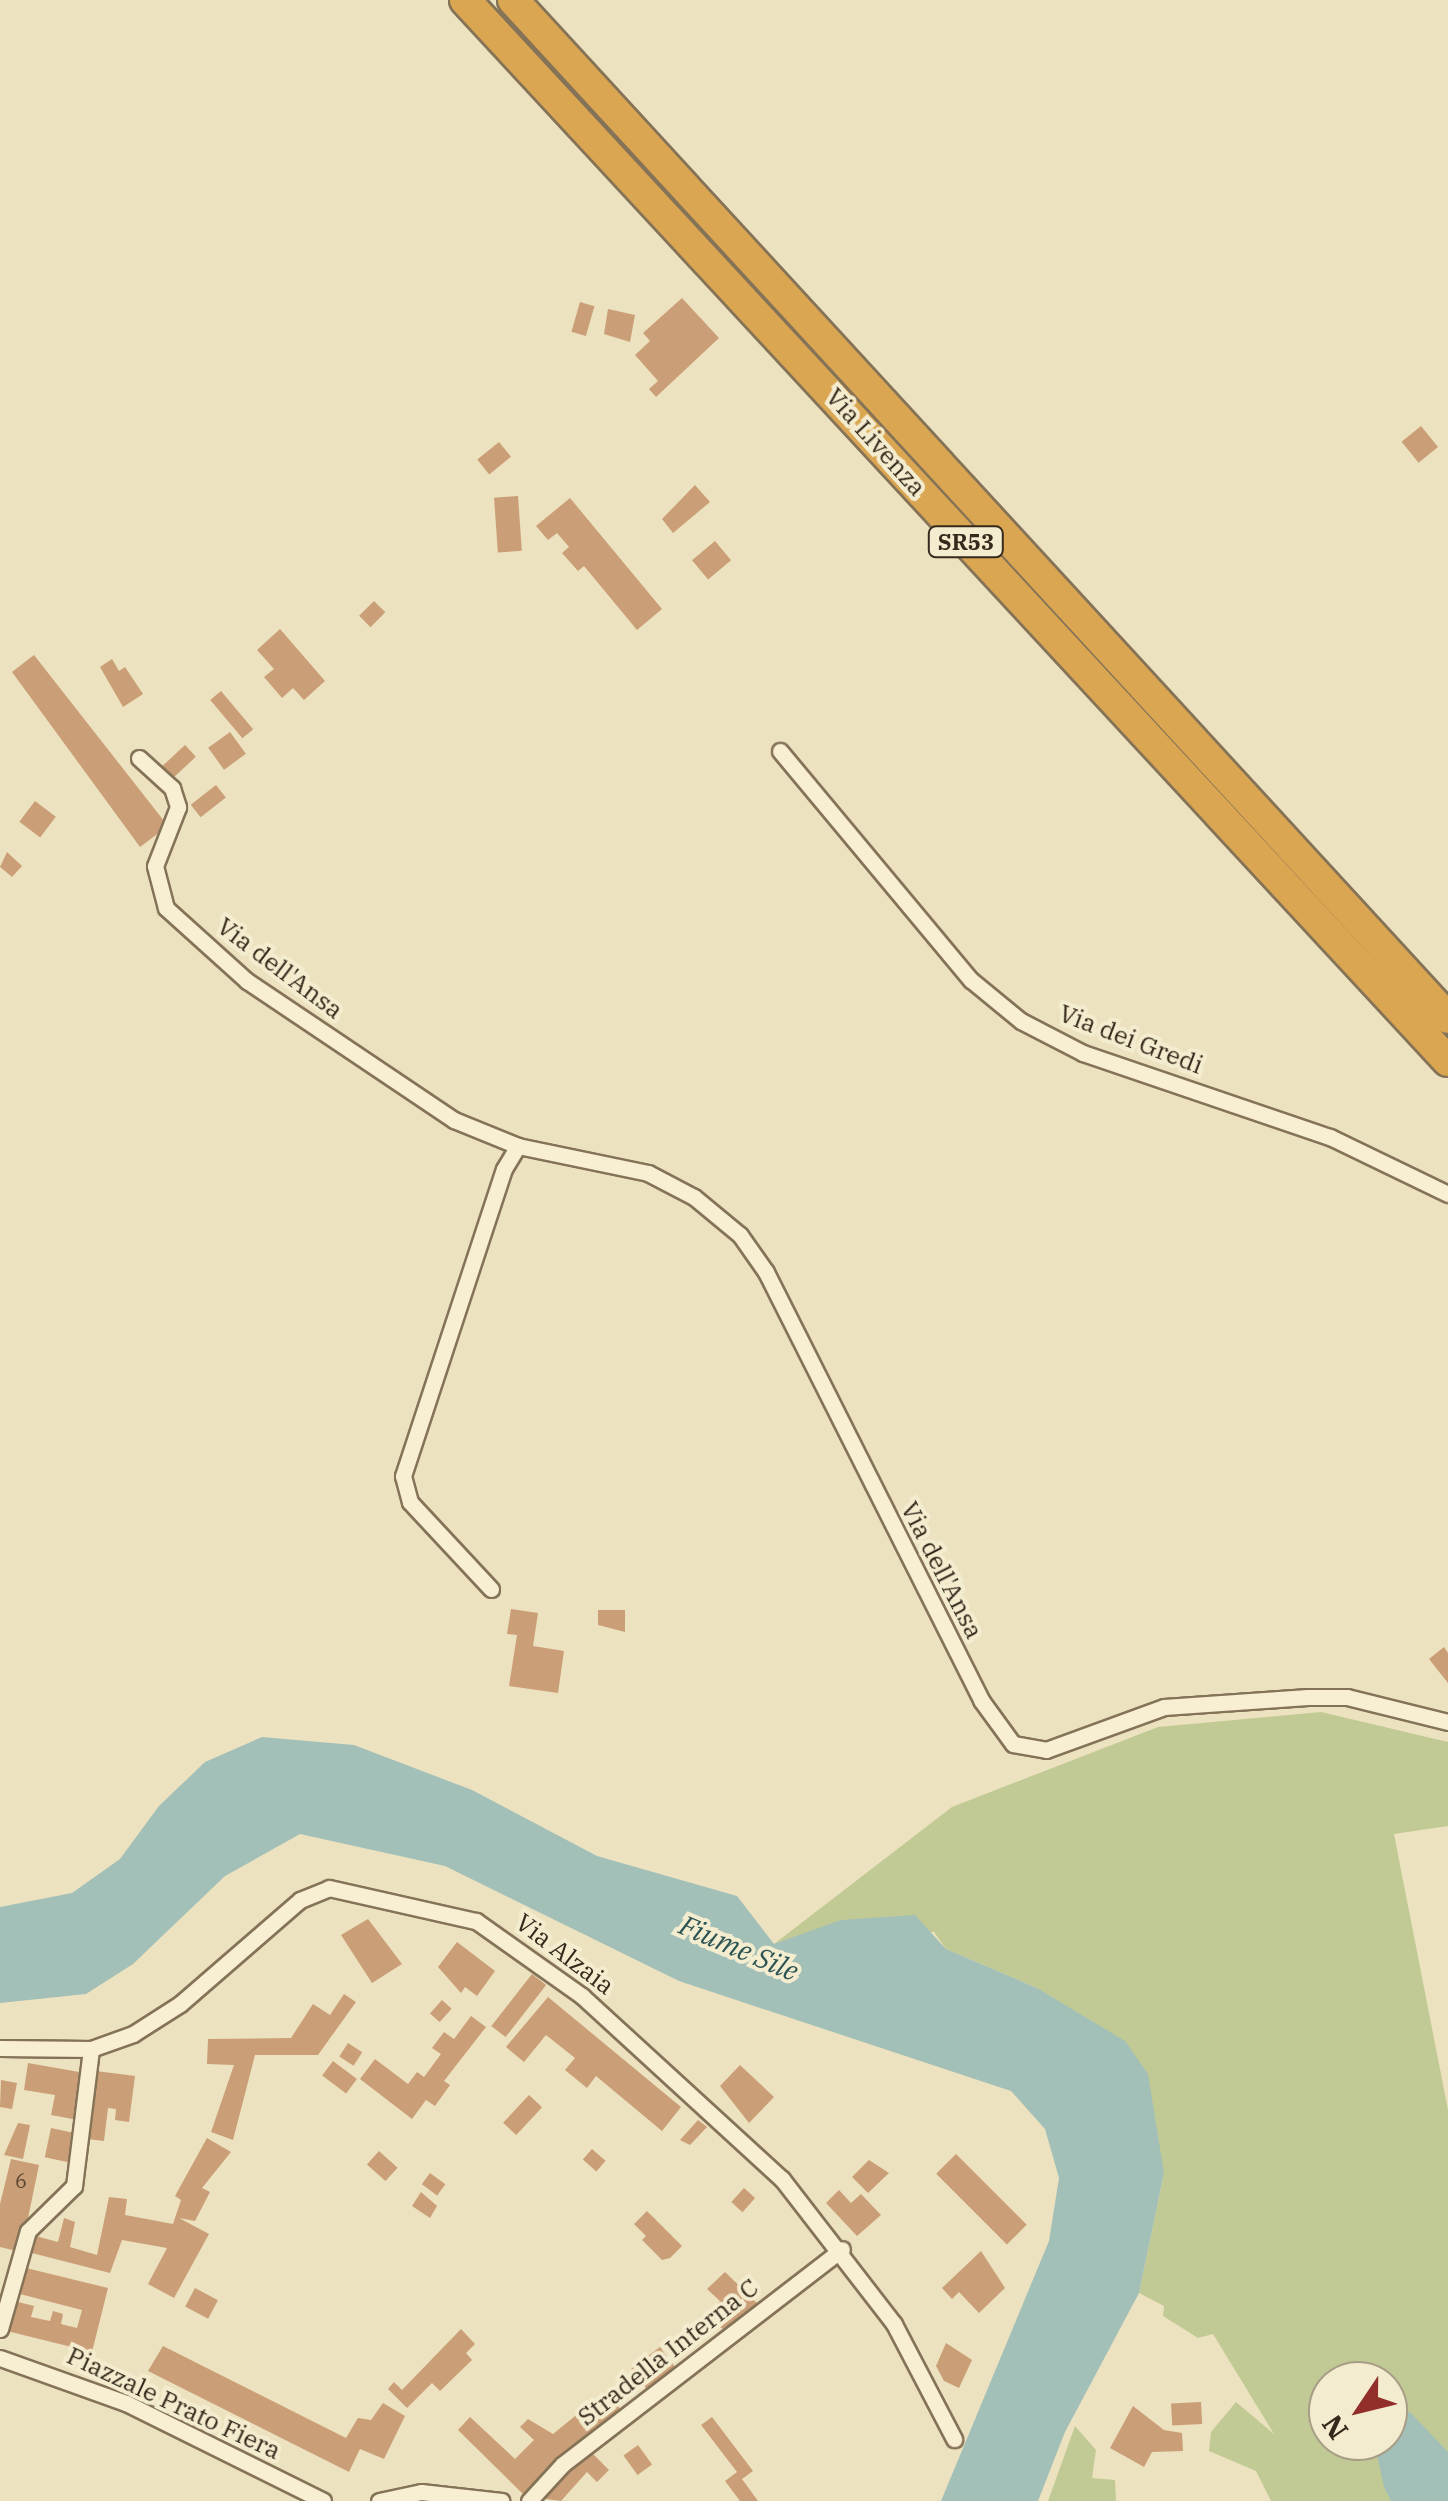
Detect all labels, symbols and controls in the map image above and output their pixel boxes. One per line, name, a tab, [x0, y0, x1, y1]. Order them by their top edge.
street label: Via Livenza	[820, 382, 932, 502]
road number: SR53	[926, 525, 1006, 559]
street label: Via dell'Ansa	[211, 911, 349, 1025]
street label: Via dei Gredi	[1055, 998, 1207, 1080]
street label: Via dell'Ansa	[895, 1496, 989, 1644]
street label: Via Alzaia	[510, 1907, 620, 2001]
water label: Fiume Sile	[675, 1908, 803, 1988]
house number: 6	[15, 2168, 27, 2192]
street label: Stradella Interna C	[572, 2272, 764, 2432]
street label: Piazzale Prato Fiera	[62, 2340, 286, 2466]
north arrow	[1308, 2361, 1408, 2461]
text: N	[1313, 2408, 1356, 2447]

